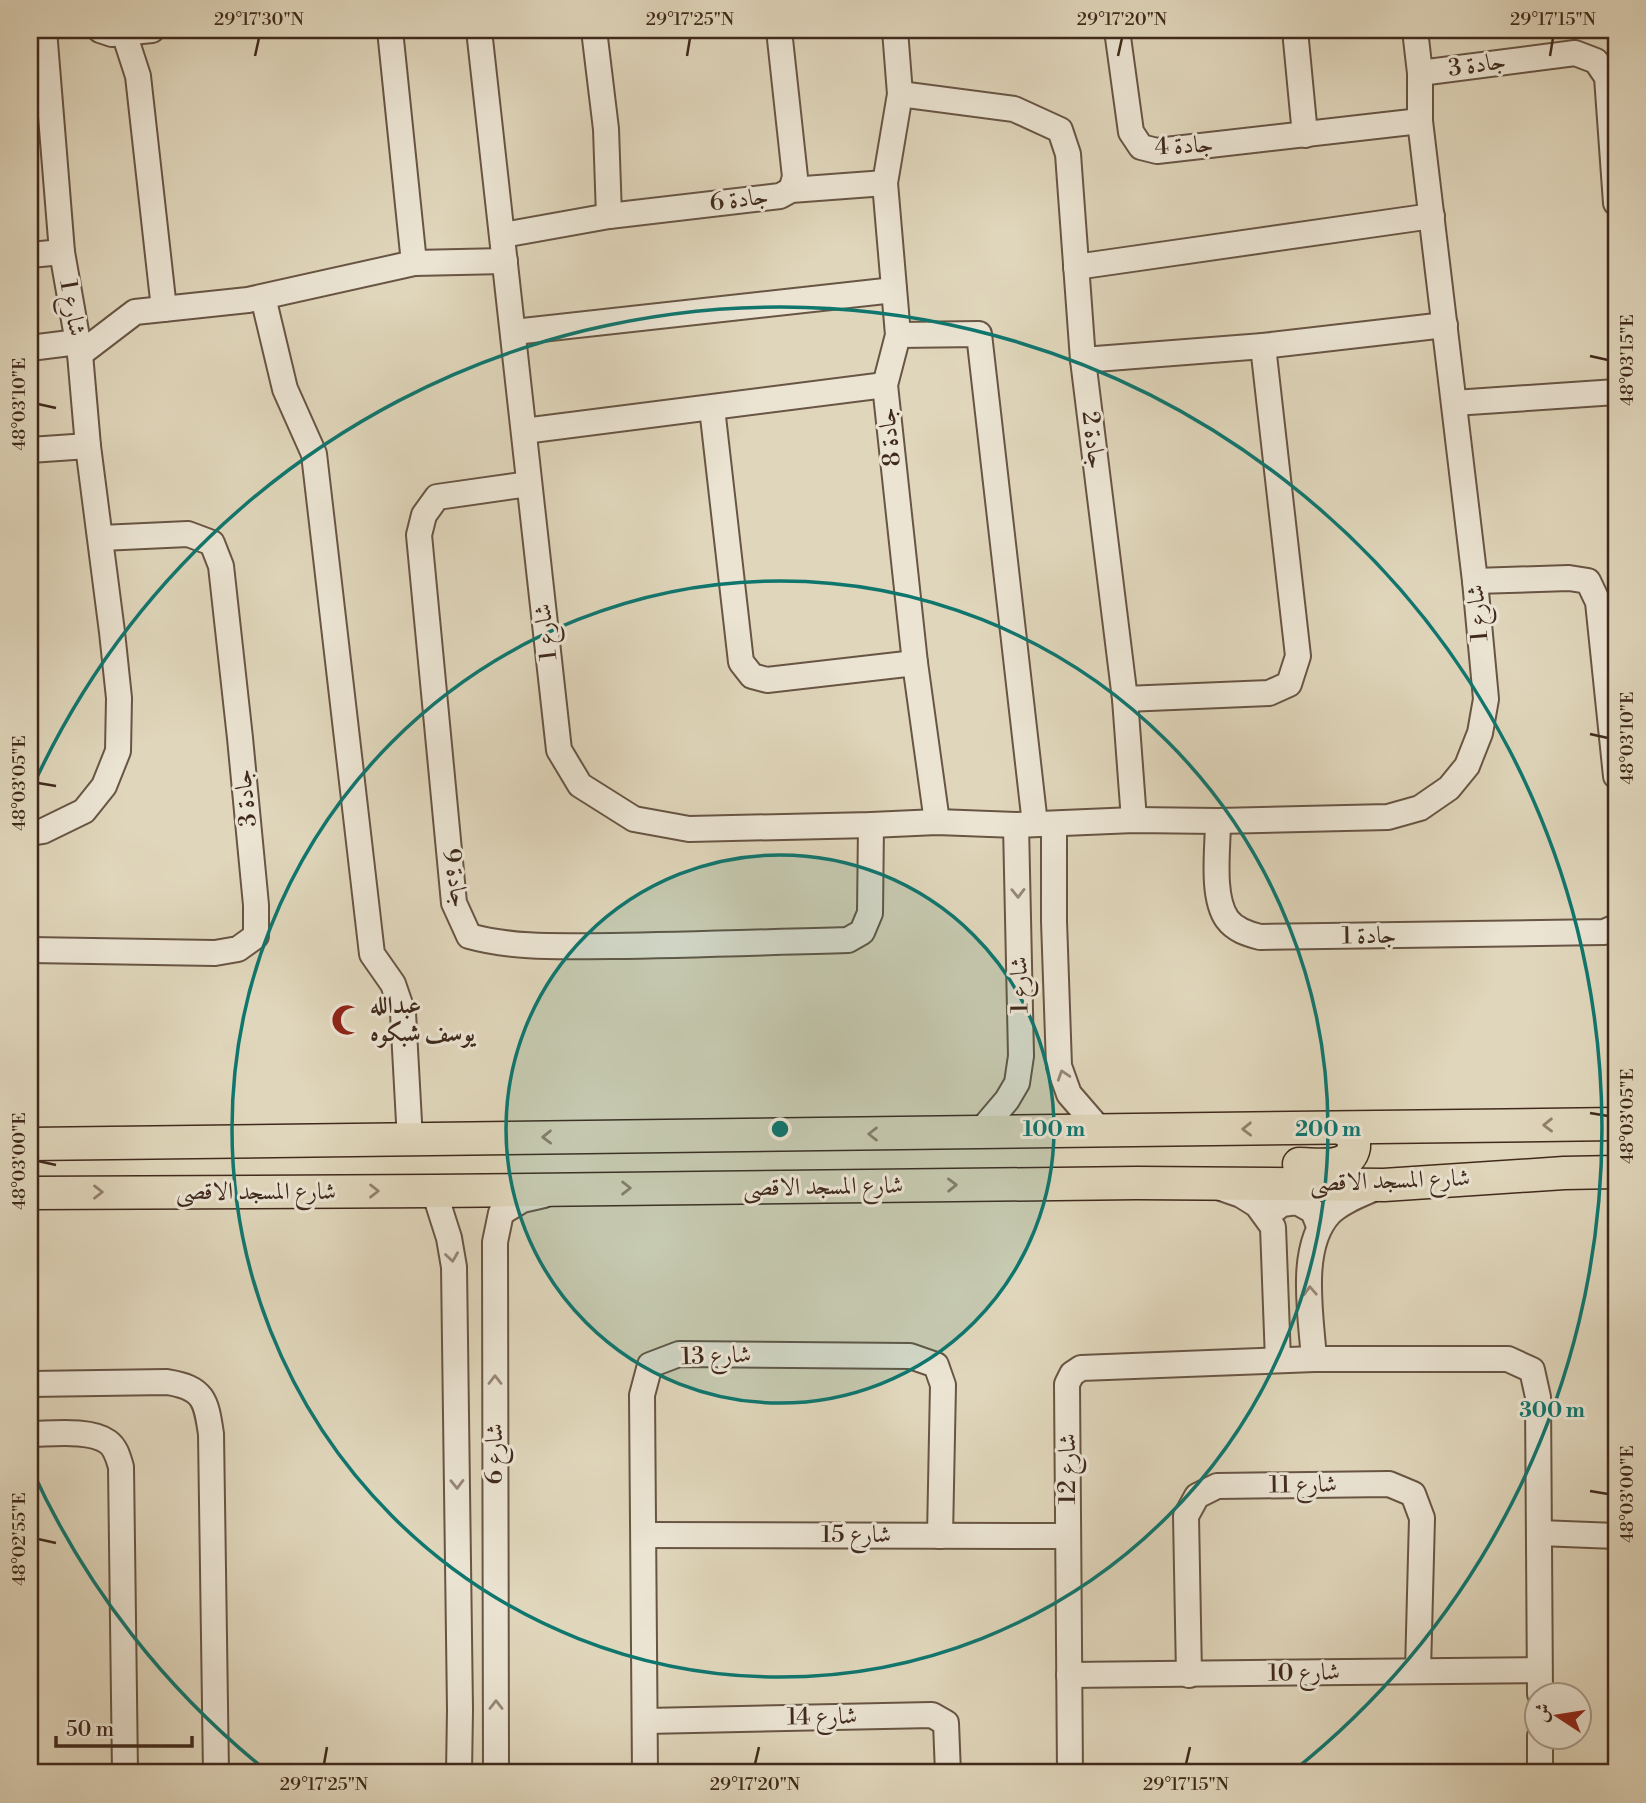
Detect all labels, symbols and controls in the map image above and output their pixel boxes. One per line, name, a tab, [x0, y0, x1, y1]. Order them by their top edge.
text: 29°17'30"N	[214, 8, 305, 31]
text: 29°17'25"N	[646, 8, 735, 31]
text: 29°17'20"N	[1077, 8, 1168, 31]
text: 29°17'15"N	[1510, 8, 1597, 31]
street label: جادة 3	[1446, 46, 1508, 84]
street label: جادة 4	[1154, 129, 1214, 163]
street label: جادة 6	[708, 182, 770, 218]
street label: شارع 1	[48, 277, 92, 339]
text: 48°03'15"E	[1616, 314, 1639, 406]
text: 48°03'10"E	[8, 358, 31, 450]
street label: جادة 8	[872, 406, 908, 468]
street label: جادة 2	[1075, 409, 1111, 471]
street label: شارع 1	[1461, 583, 1499, 643]
street label: شارع 1	[528, 601, 568, 662]
text: 48°03'10"E	[1616, 692, 1639, 784]
text: 48°03'05"E	[8, 735, 31, 831]
street label: جادة 3	[228, 768, 264, 828]
street label: جادة 9	[436, 846, 474, 910]
one-way arrow	[1010, 888, 1026, 899]
street label: جادة 1	[1341, 921, 1397, 951]
street label: شارع 1	[1005, 956, 1039, 1014]
place label: عبدالله يوسف شبكوه	[370, 991, 477, 1049]
mosque icon: عبدالله يوسف شبكوه	[330, 1003, 364, 1037]
text: 48°03'05"E	[1616, 1068, 1639, 1164]
one-way arrow	[1057, 1070, 1071, 1082]
text: 48°03'00"E	[8, 1112, 31, 1210]
centre of rings	[768, 1117, 792, 1141]
text: 100 m	[1023, 1117, 1085, 1143]
text: 200 m	[1295, 1117, 1361, 1143]
one-way arrow	[1542, 1118, 1553, 1133]
one-way arrow	[1241, 1122, 1252, 1137]
one-way arrow	[867, 1126, 877, 1142]
one-way arrow	[541, 1130, 552, 1145]
street label: شارع المسجد الاقصى	[1309, 1163, 1471, 1203]
street label: شارع المسجد الاقصى	[743, 1171, 904, 1207]
street label: شارع المسجد الاقصى	[176, 1177, 336, 1211]
one-way arrow	[947, 1177, 958, 1193]
one-way arrow	[622, 1180, 632, 1196]
one-way arrow	[370, 1183, 380, 1199]
one-way arrow	[93, 1184, 104, 1200]
one-way arrow	[444, 1251, 459, 1262]
one-way arrow	[1302, 1285, 1317, 1296]
street label: شارع 13	[680, 1340, 752, 1376]
one-way arrow	[487, 1374, 503, 1384]
text: 300 m	[1519, 1398, 1585, 1424]
street label: شارع 6	[480, 1423, 514, 1485]
street label: شارع 12	[1053, 1433, 1087, 1505]
text: 48°03'00"E	[1616, 1445, 1639, 1543]
street label: شارع 11	[1269, 1469, 1337, 1505]
one-way arrow	[449, 1479, 464, 1490]
text: 48°02'55"E	[8, 1492, 31, 1586]
street label: شارع 15	[821, 1520, 891, 1554]
street label: شارع 10	[1268, 1657, 1340, 1693]
north arrow	[1524, 1680, 1594, 1750]
one-way arrow	[488, 1699, 504, 1710]
street label: شارع 14	[787, 1701, 857, 1737]
text: ش	[1529, 1701, 1556, 1724]
scale bar	[56, 1705, 192, 1749]
text: 50 m	[66, 1717, 114, 1743]
text: 29°17'25"N	[280, 1773, 369, 1796]
text: 29°17'20"N	[710, 1773, 801, 1796]
text: 29°17'15"N	[1143, 1773, 1230, 1796]

